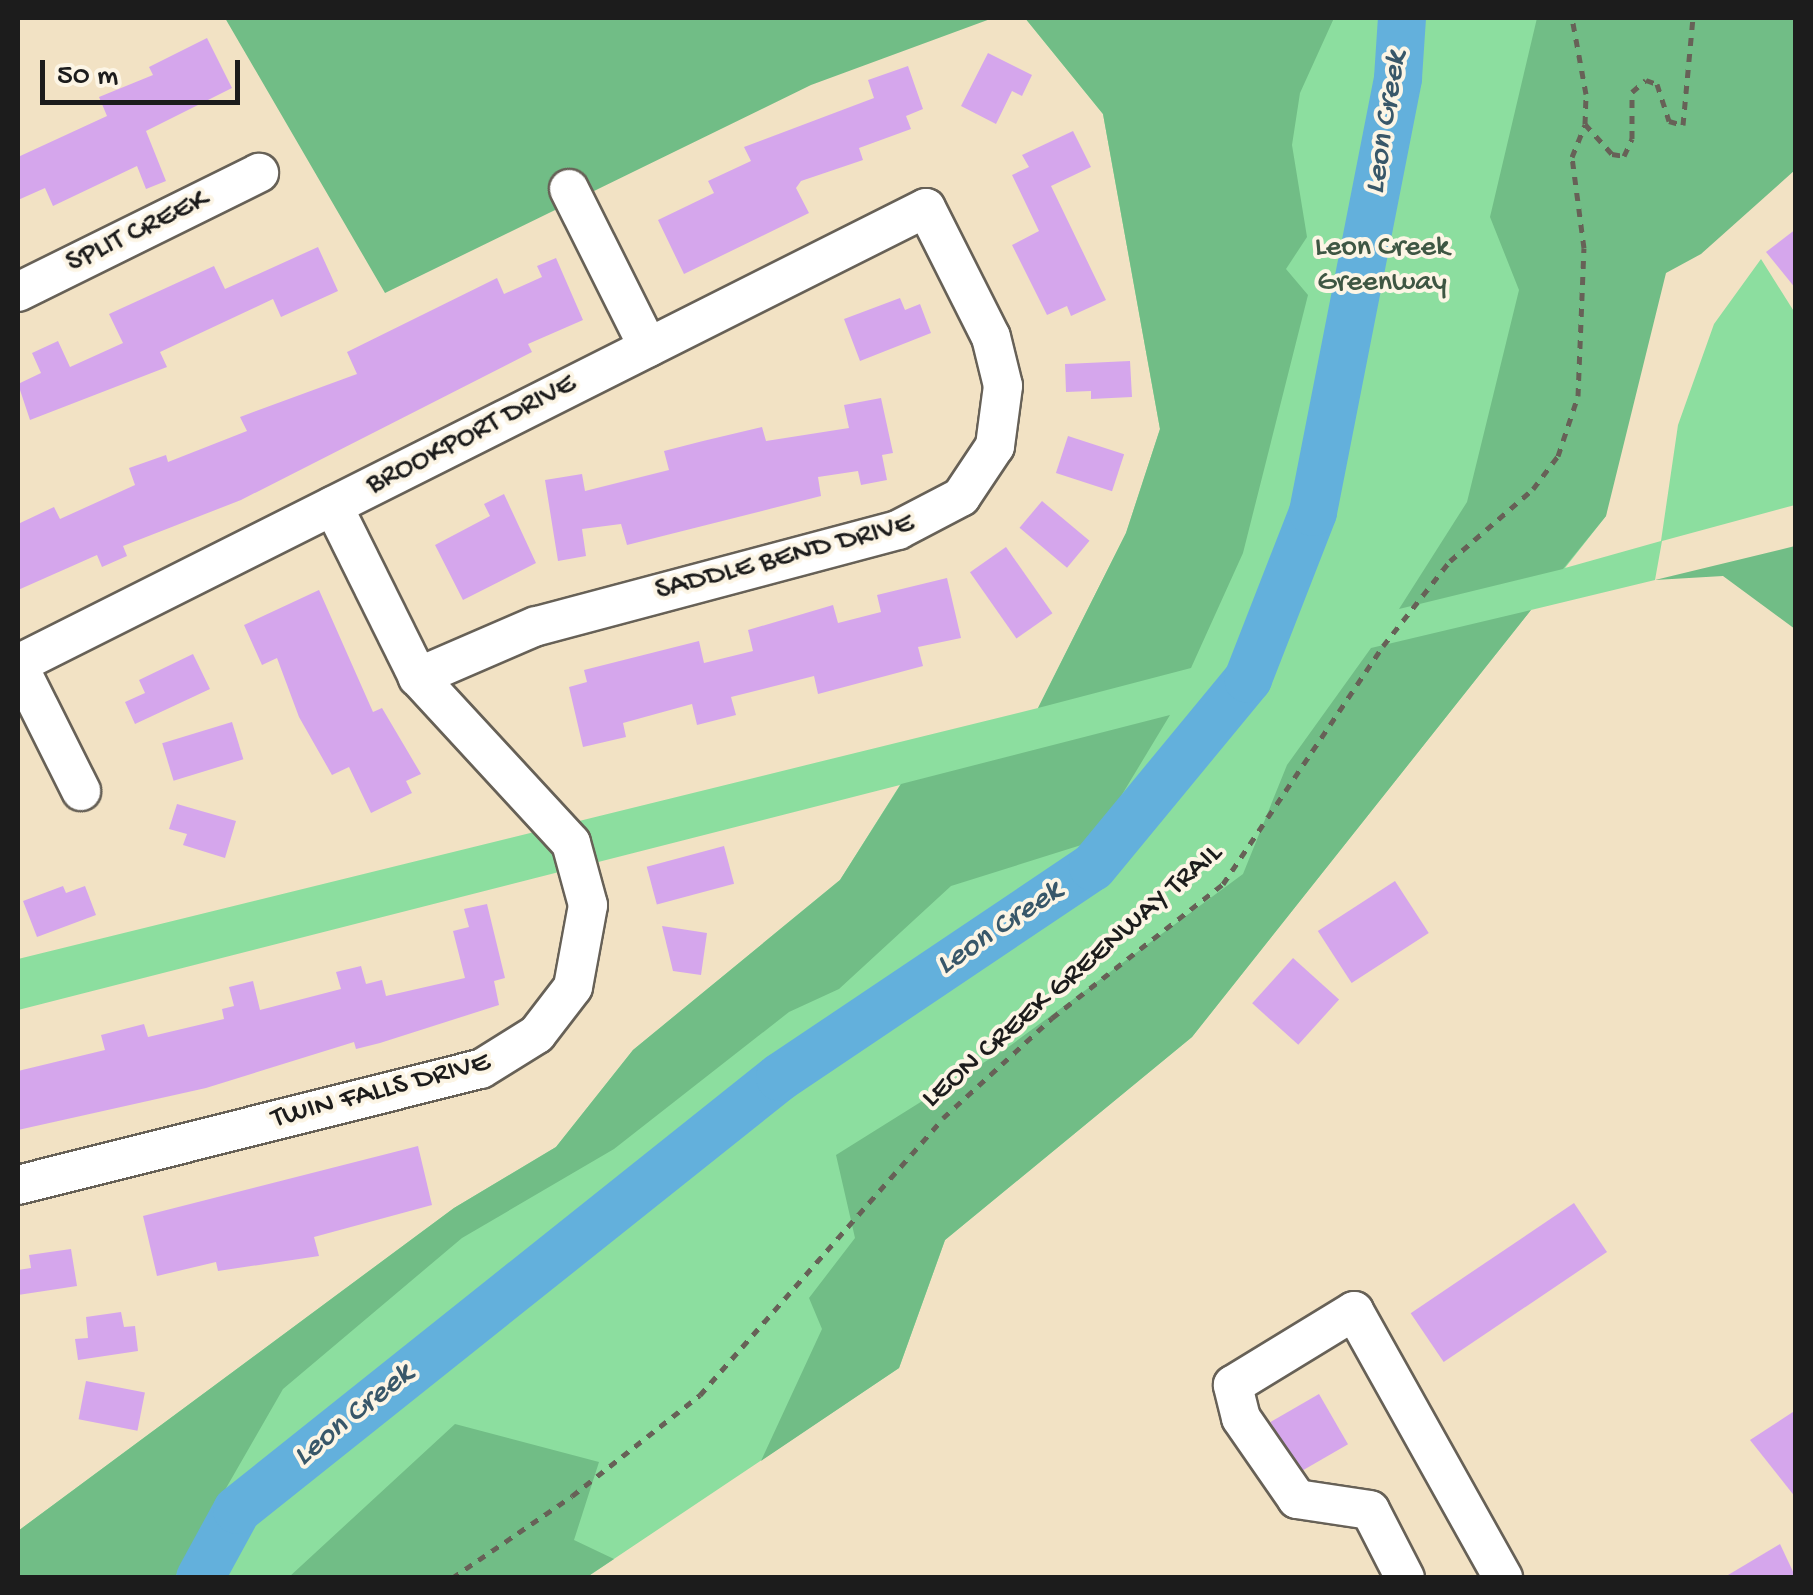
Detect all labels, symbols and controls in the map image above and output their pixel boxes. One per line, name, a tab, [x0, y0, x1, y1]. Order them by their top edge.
scale bar	[45, 40, 245, 102]
water label: Leon Creek	[1357, 49, 1417, 197]
text: 50 m	[57, 60, 118, 95]
street label: SPLIT CREEK	[61, 183, 215, 283]
park label: Leon Creek Greenway	[1315, 231, 1449, 302]
street label: BROOKPORT DRIVE	[361, 368, 583, 504]
street label: SADDLE BEND DRIVE	[652, 507, 918, 611]
street label: LEON CREEK GREENWAY TRAIL	[915, 837, 1231, 1117]
water label: Leon Creek	[930, 873, 1070, 985]
street label: TWIN FALLS DRIVE	[268, 1046, 494, 1138]
water label: Leon Creek	[286, 1356, 422, 1476]

